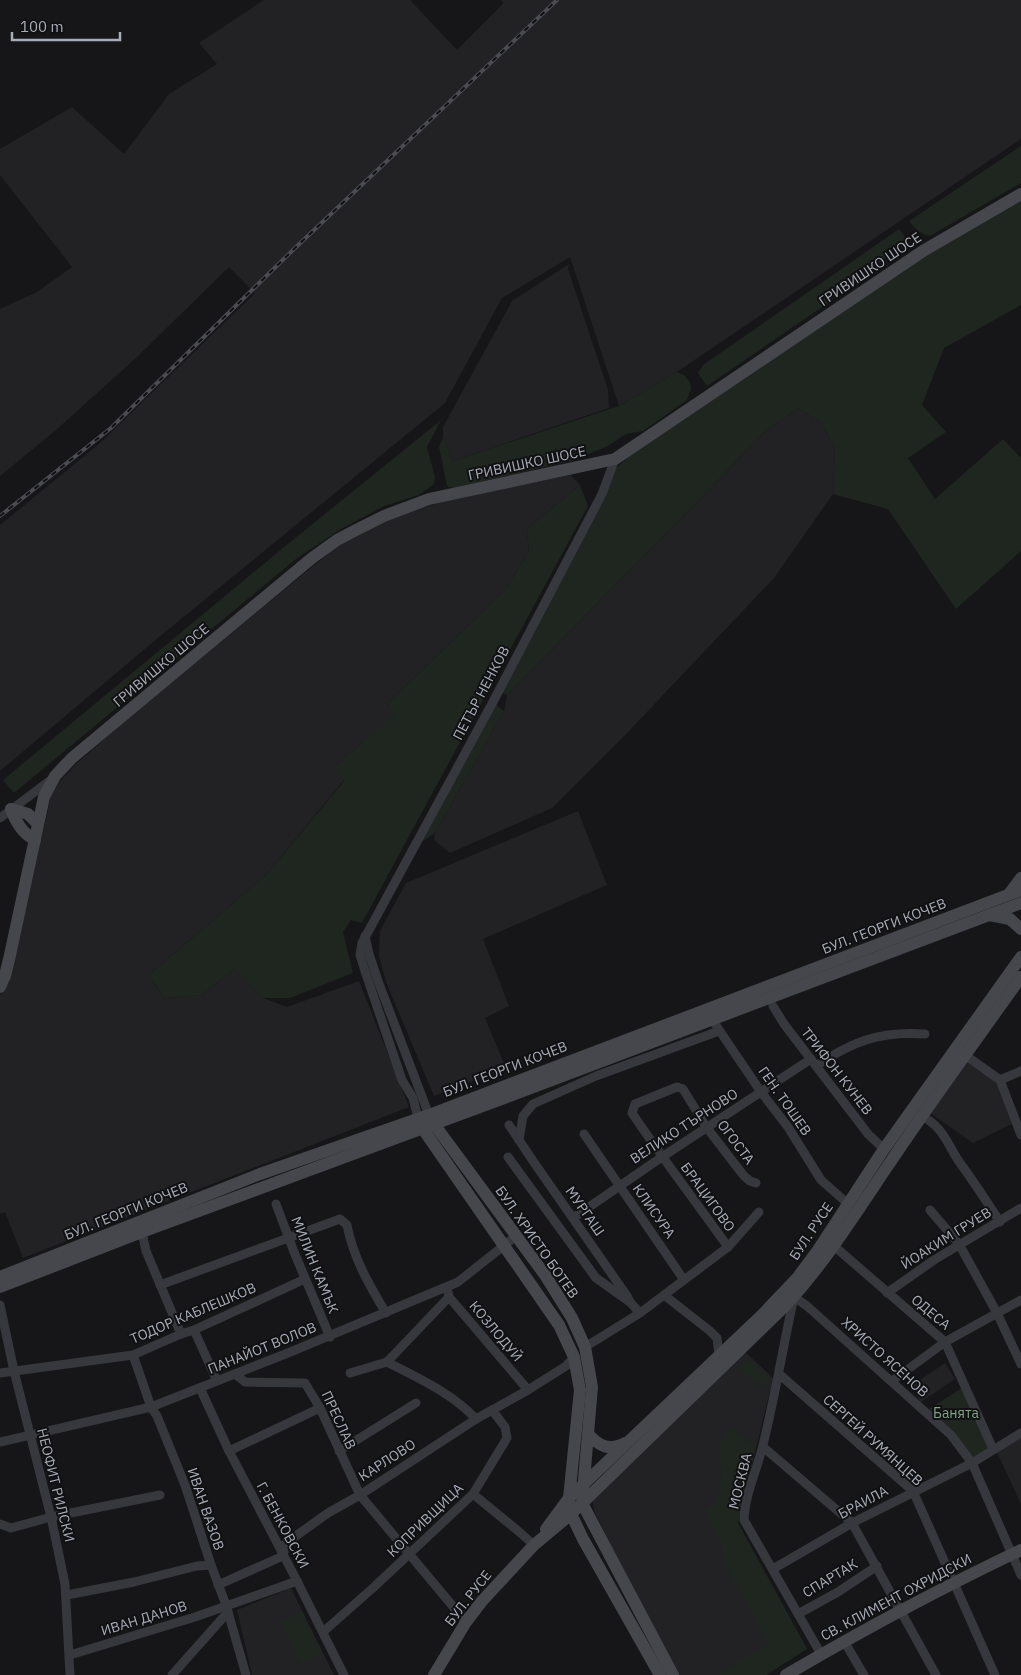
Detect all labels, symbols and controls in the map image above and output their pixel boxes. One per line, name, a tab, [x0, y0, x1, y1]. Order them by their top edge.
scale bar	[12, 10, 120, 42]
text: 100 m	[20, 17, 64, 36]
street label: ГРИВИШКО ШОСЕ	[815, 228, 925, 310]
street label: ГРИВИШКО ШОСЕ	[466, 442, 588, 484]
street label: ГРИВИШКО ШОСЕ	[109, 620, 213, 710]
street label: ПЕТЪР НЕНКОВ	[449, 643, 513, 743]
street label: БУЛ. ГЕОРГИ КОЧЕВ	[819, 894, 949, 958]
street label: ТРИФОН КУНЕВ	[797, 1024, 877, 1118]
street label: БУЛ. ГЕОРГИ КОЧЕВ	[440, 1037, 570, 1101]
street label: ГЕН. ТОШЕВ	[755, 1063, 815, 1139]
street label: ВЕЛИКО ТЪРНОВО	[627, 1084, 741, 1168]
street label: ОГОСТА	[713, 1116, 759, 1168]
street label: БРАЦИГОВО	[677, 1159, 739, 1235]
street label: БУЛ. ГЕОРГИ КОЧЕВ	[62, 1178, 190, 1244]
street label: КЛИСУРА	[629, 1180, 679, 1242]
street label: БУЛ. ХРИСТО БОТЕВ	[491, 1182, 583, 1302]
street label: МУРГАШ	[561, 1183, 609, 1239]
street label: БУЛ. РУСЕ	[785, 1199, 837, 1263]
street label: ЙОАКИМ ГРУЕВ	[897, 1202, 995, 1273]
street label: МИЛИН КАМЪК	[287, 1214, 343, 1316]
street label: ТОДОР КАБЛЕШКОВ	[127, 1278, 259, 1348]
street label: ОДЕСА	[908, 1290, 954, 1334]
street label: КОЗЛОДУЙ	[465, 1296, 527, 1365]
street label: ХРИСТО ЯСЕНОВ	[838, 1313, 932, 1401]
street label: ПАНАЙОТ ВОЛОВ	[205, 1317, 319, 1378]
street label: ПРЕСЛАВ	[318, 1388, 360, 1452]
street label: СЕРГЕЙ РУМЯНЦЕВ	[819, 1390, 927, 1490]
park label: Банята	[933, 1404, 980, 1422]
street label: НЕОФИТ РИЛСКИ	[33, 1426, 79, 1544]
street label: КАРЛОВО	[355, 1435, 419, 1485]
street label: МОСКВА	[724, 1451, 756, 1511]
street label: ИВАН ВАЗОВ	[183, 1465, 229, 1553]
street label: Г. БЕНКОВСКИ	[253, 1479, 313, 1571]
street label: КОПРИВЩИЦА	[383, 1479, 467, 1561]
street label: БРАИЛА	[835, 1481, 891, 1523]
street label: СВ. КЛИМЕНТ ОХРИДСКИ	[817, 1549, 975, 1645]
street label: СПАРТАК	[799, 1555, 861, 1601]
street label: БУЛ. РУСЕ	[441, 1566, 495, 1630]
street label: ИВАН ДАНОВ	[99, 1596, 189, 1640]

